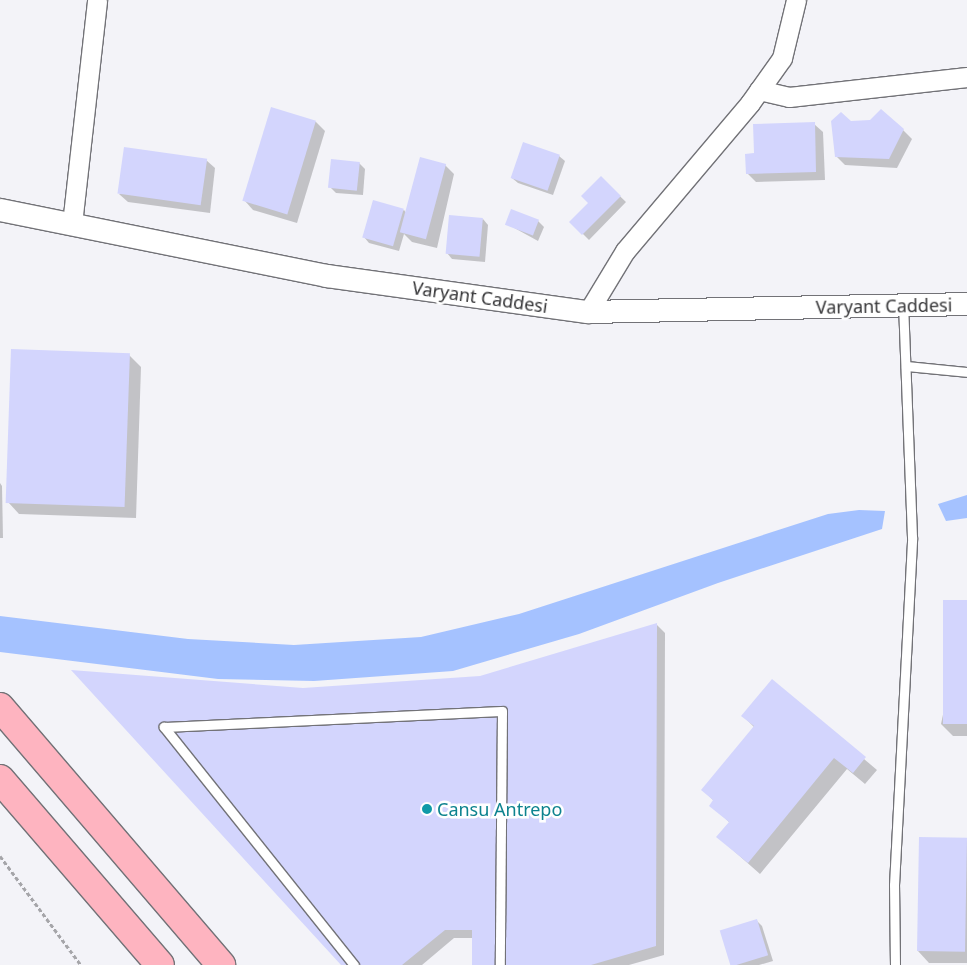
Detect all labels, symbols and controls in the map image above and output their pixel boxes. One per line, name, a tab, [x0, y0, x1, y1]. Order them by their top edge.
street label: Varyant Caddesi	[411, 277, 549, 317]
street label: Varyant Caddesi	[816, 294, 952, 318]
place label: Cansu Antrepo	[437, 798, 562, 820]
marker: Cansu Antrepo	[421, 803, 433, 815]

